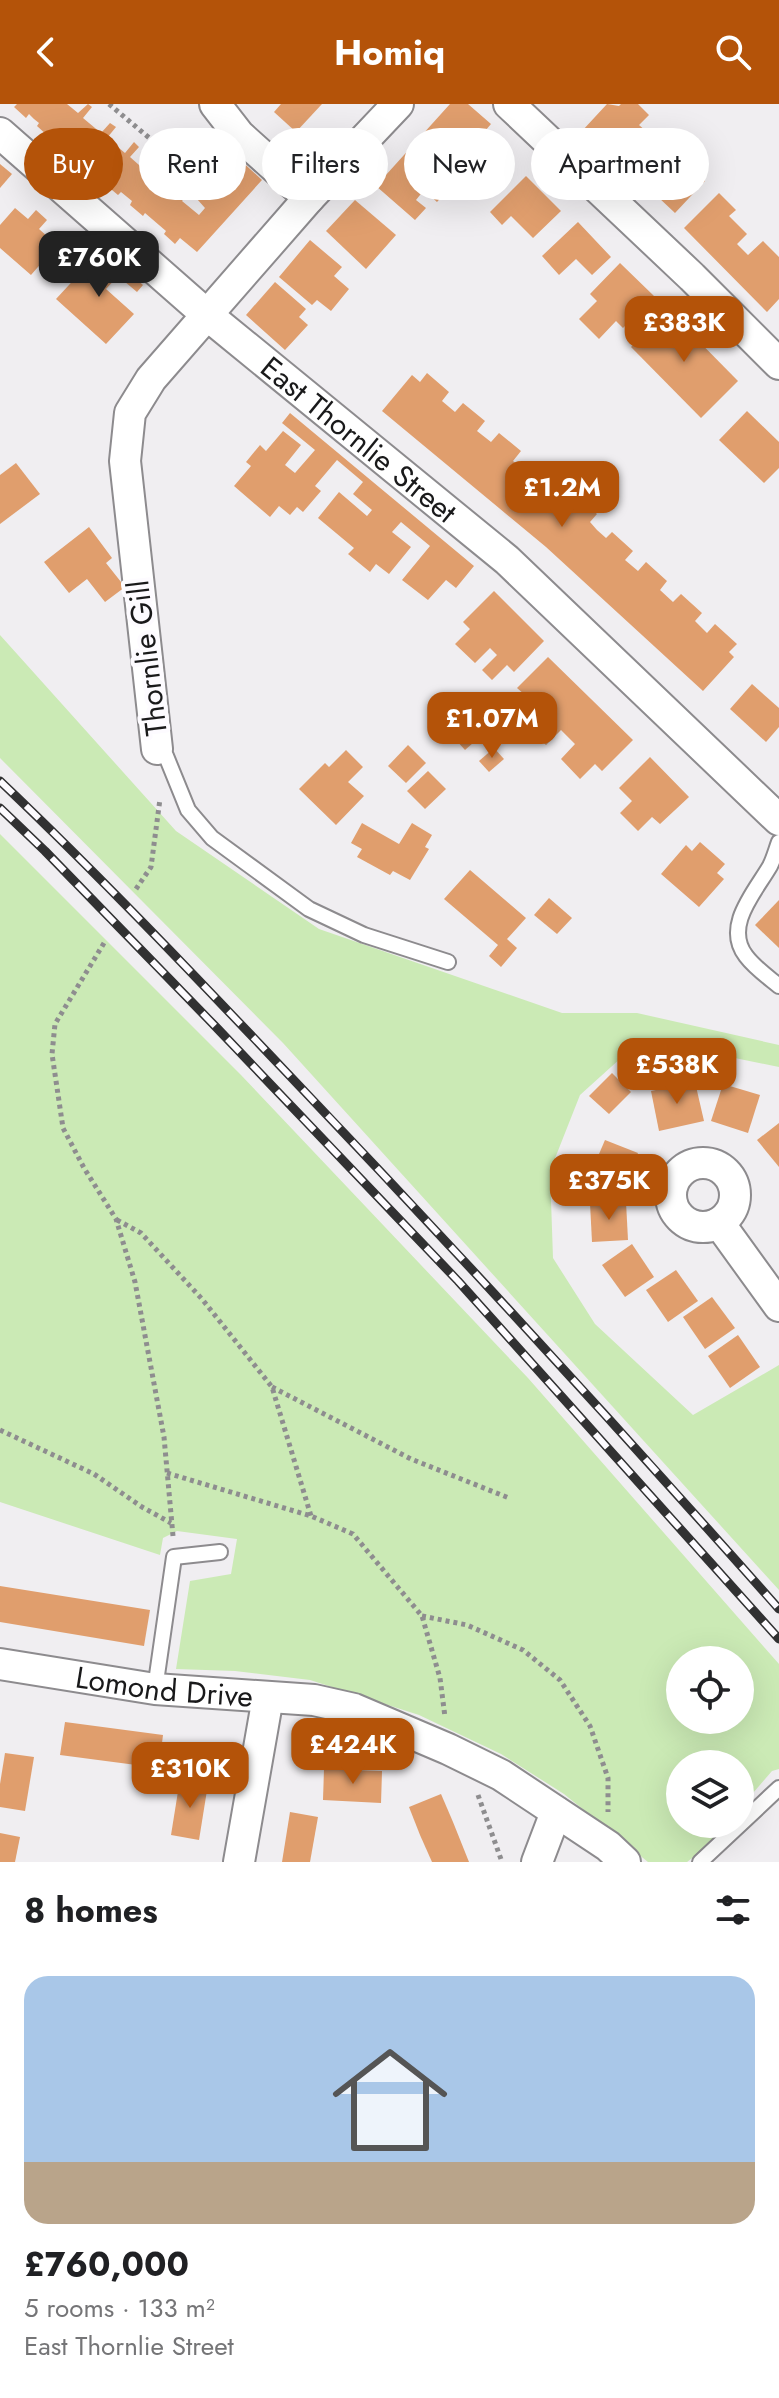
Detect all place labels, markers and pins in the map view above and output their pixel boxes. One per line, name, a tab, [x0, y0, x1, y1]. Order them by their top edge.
pin: £760K	[43, 231, 155, 299]
pin: £383K	[628, 296, 740, 364]
pin: £1.2M	[506, 461, 618, 529]
pin: £1.07M	[427, 692, 557, 760]
pin: £538K	[621, 1038, 733, 1106]
pin: £375K	[553, 1154, 665, 1222]
pin: £424K	[297, 1718, 409, 1786]
pin: £310K	[134, 1742, 246, 1810]

